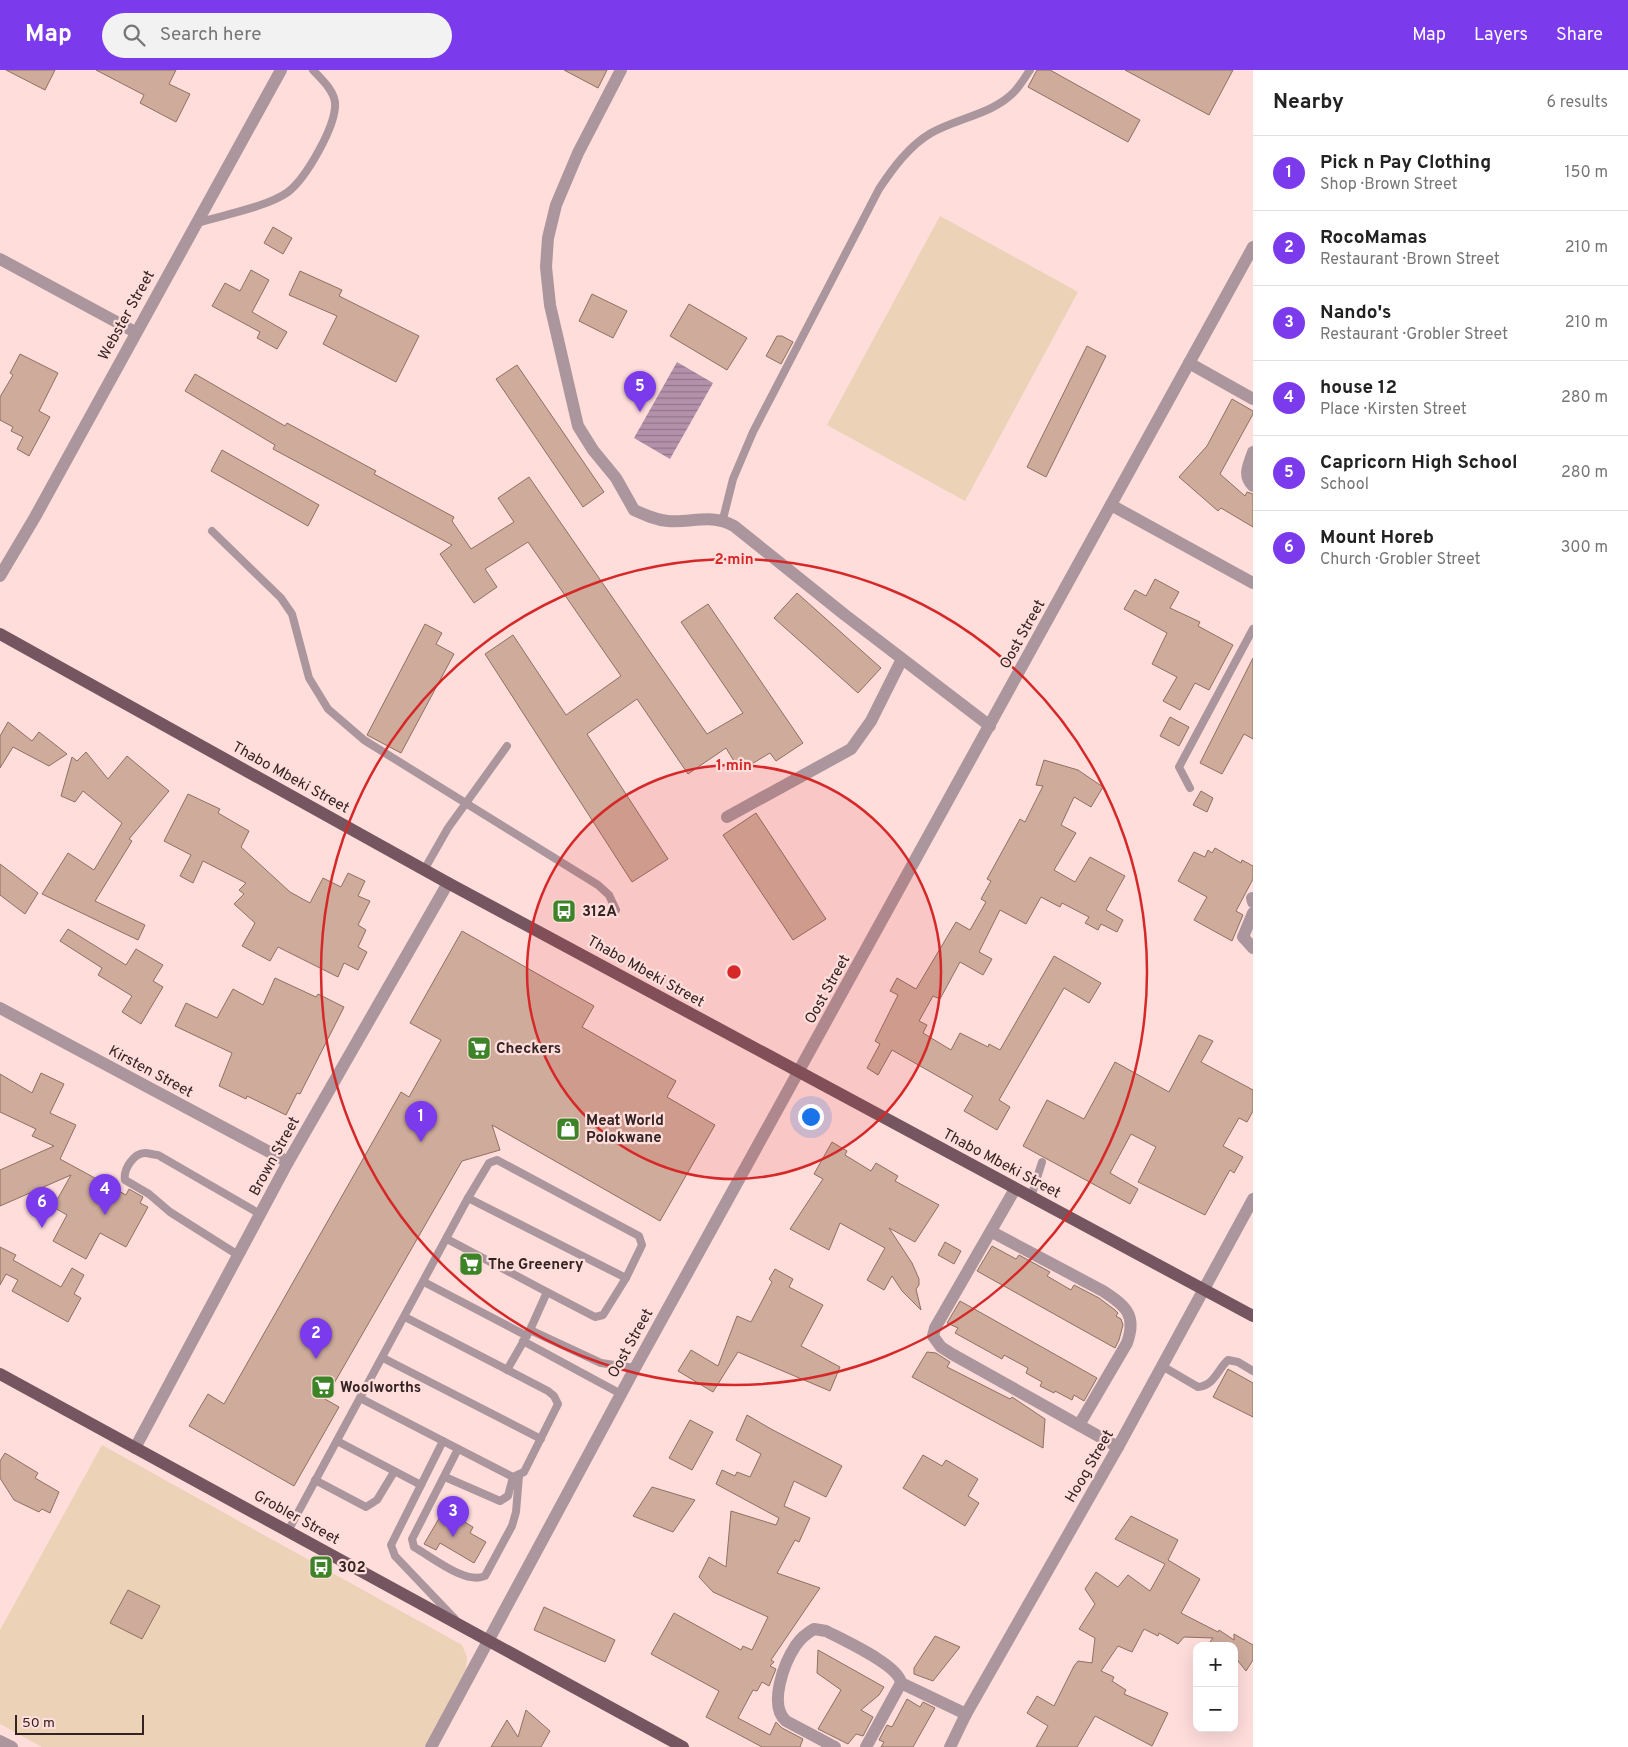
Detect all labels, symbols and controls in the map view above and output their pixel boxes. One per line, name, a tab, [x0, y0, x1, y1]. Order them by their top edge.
search box	[102, 13, 452, 58]
text: Map	[25, 20, 72, 50]
icon: search	[120, 21, 148, 49]
text: Search here	[160, 23, 261, 47]
text: Map	[1412, 24, 1446, 47]
text: Layers	[1474, 24, 1528, 47]
text: Share	[1556, 24, 1603, 47]
text: Nearby	[1273, 89, 1344, 116]
text: 6 results	[1546, 93, 1608, 113]
text: Pick n Pay Clothing	[1320, 151, 1491, 175]
text: 1	[1286, 163, 1292, 183]
text: 150 m	[1565, 163, 1608, 183]
text: Shop · Brown Street	[1320, 175, 1458, 195]
text: RocoMamas	[1320, 226, 1427, 250]
text: 2	[1284, 238, 1294, 258]
text: 210 m	[1565, 238, 1608, 258]
text: Restaurant · Brown Street	[1320, 250, 1500, 270]
street label: Webster Street	[95, 267, 160, 364]
text: Nando's	[1320, 301, 1391, 325]
text: 3	[1284, 313, 1294, 333]
text: 210 m	[1565, 313, 1608, 333]
text: Restaurant · Grobler Street	[1320, 325, 1508, 345]
pin: 5	[624, 371, 656, 412]
text: house 12	[1320, 376, 1397, 400]
text: 4	[1284, 388, 1294, 408]
text: 280 m	[1561, 388, 1608, 408]
text: Place · Kirsten Street	[1320, 400, 1467, 420]
text: Capricorn High School	[1320, 451, 1517, 475]
text: 5	[1284, 463, 1294, 483]
text: 280 m	[1561, 463, 1608, 483]
text: School	[1320, 475, 1369, 495]
text: Mount Horeb	[1320, 526, 1434, 550]
text: 6	[1284, 538, 1294, 558]
text: 300 m	[1561, 538, 1608, 558]
text: Church · Grobler Street	[1320, 550, 1481, 570]
text: 2 min	[714, 551, 754, 570]
street label: Oost Street	[996, 597, 1050, 673]
street label: Thabo Mbeki Street	[228, 738, 352, 818]
text: 1 min	[716, 757, 752, 776]
bus stop icon: 312A	[551, 898, 577, 924]
place label: 312A	[582, 903, 617, 922]
street label: Thabo Mbeki Street	[583, 932, 707, 1012]
street label: Oost Street	[801, 952, 855, 1028]
centre of rings	[725, 963, 743, 981]
supermarket icon: Checkers	[466, 1035, 492, 1061]
place label: Checkers	[496, 1040, 561, 1059]
street label: Kirsten Street	[105, 1042, 196, 1103]
pin: 1	[405, 1101, 437, 1142]
your location	[798, 1104, 824, 1130]
place label: Meat World Polokwane	[586, 1112, 664, 1148]
street label: Brown Street	[246, 1114, 305, 1200]
shop icon: Meat World Polokwane	[555, 1116, 581, 1142]
street label: Thabo Mbeki Street	[939, 1125, 1064, 1203]
pin: 4	[89, 1174, 121, 1215]
pin: 6	[26, 1187, 58, 1228]
supermarket icon: The Greenery	[458, 1251, 484, 1277]
place label: The Greenery	[488, 1256, 584, 1275]
street label: Oost Street	[604, 1306, 658, 1382]
pin: 2	[300, 1318, 332, 1359]
supermarket icon: Woolworths	[310, 1374, 336, 1400]
place label: Woolworths	[340, 1379, 421, 1398]
street label: Hoog Street	[1062, 1427, 1119, 1507]
street label: Grobler Street	[250, 1487, 343, 1550]
pin: 3	[437, 1496, 469, 1537]
bus stop icon: 302	[308, 1554, 334, 1580]
place label: 302	[338, 1559, 366, 1578]
map controls	[1193, 1642, 1238, 1732]
button: +	[1193, 1642, 1238, 1687]
button: −	[1193, 1687, 1238, 1732]
scale bar	[15, 1712, 144, 1735]
text: 50 m	[22, 1715, 55, 1732]

